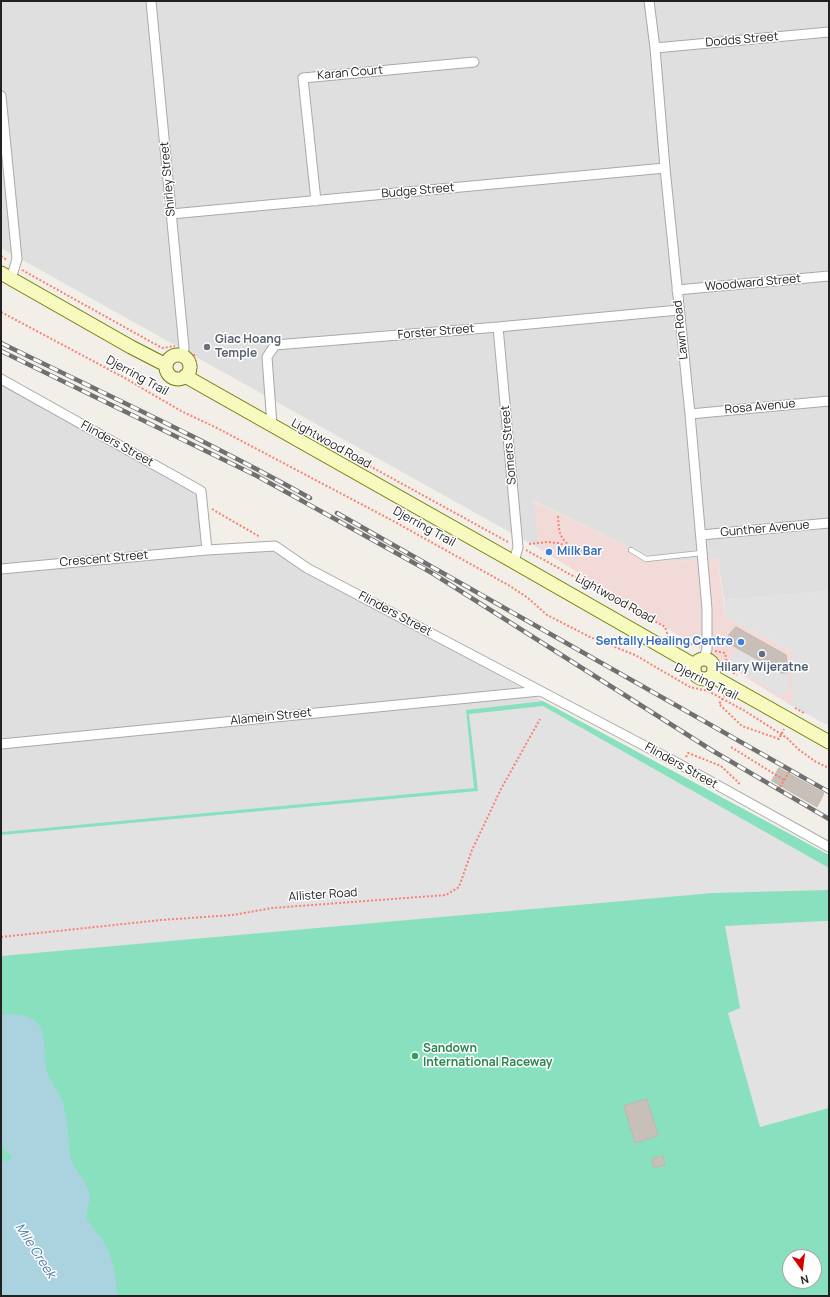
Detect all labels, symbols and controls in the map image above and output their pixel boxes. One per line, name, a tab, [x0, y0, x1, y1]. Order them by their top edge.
street label: Dodds Street	[705, 30, 779, 50]
street label: Karan Court	[316, 63, 384, 83]
street label: Shirley Street	[158, 141, 178, 217]
street label: Budge Street	[381, 181, 455, 201]
street label: Woodward Street	[704, 272, 802, 294]
street label: Lawn Road	[671, 300, 691, 360]
street label: Forster Street	[397, 321, 475, 343]
place label: Giac Hoang Temple	[215, 333, 281, 361]
marker: Giac Hoang Temple	[202, 342, 212, 352]
street label: Djerring Trail	[103, 353, 171, 399]
street label: Rosa Avenue	[724, 397, 796, 417]
street label: Somers Street	[498, 405, 520, 485]
street label: Lightwood Road	[289, 416, 373, 472]
street label: Flinders Street	[78, 418, 156, 470]
street label: Djerring Trail	[390, 504, 458, 550]
street label: Gunther Avenue	[720, 518, 810, 540]
place label: Milk Bar	[557, 545, 602, 559]
marker: Milk Bar	[544, 547, 554, 557]
street label: Crescent Street	[59, 548, 149, 570]
street label: Lightwood Road	[573, 571, 657, 627]
street label: Flinders Street	[356, 589, 434, 639]
place label: Sentally Healing Centre	[595, 635, 733, 649]
marker: Sentally Healing Centre	[736, 637, 746, 647]
marker: Hilary Wijeratne	[757, 649, 767, 659]
street label: Djerring Trail	[672, 660, 740, 704]
place label: Hilary Wijeratne	[716, 661, 808, 675]
street label: Alamein Street	[230, 706, 312, 728]
street label: Flinders Street	[642, 740, 720, 792]
street label: Allister Road	[288, 885, 358, 905]
place label: Sandown International Raceway	[423, 1042, 552, 1070]
marker: Sandown International Raceway	[410, 1051, 420, 1061]
water label: Mile Creek	[11, 1220, 59, 1282]
north arrow	[782, 1249, 822, 1289]
text: N	[799, 1272, 810, 1288]

